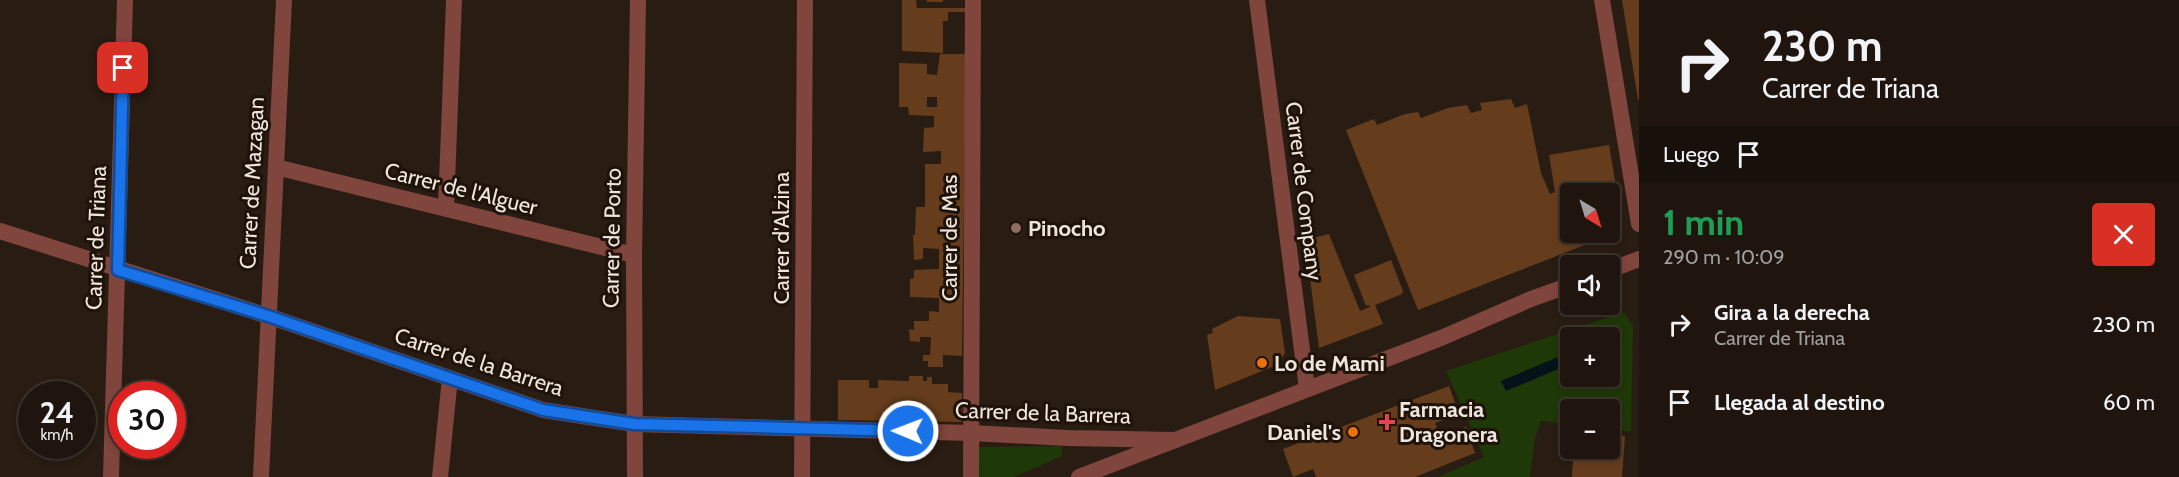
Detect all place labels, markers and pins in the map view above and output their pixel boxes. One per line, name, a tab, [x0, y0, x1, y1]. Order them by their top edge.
pin	[97, 42, 148, 93]
place label: Pinocho	[1028, 215, 1106, 242]
marker: Pinocho	[1009, 221, 1023, 235]
place label: Lo de Mami	[1274, 350, 1385, 377]
marker: Lo de Mami	[1255, 356, 1269, 370]
place label: Farmacia Dragonera	[1399, 396, 1498, 448]
marker: Farmacia Dragonera	[1380, 415, 1394, 429]
place label: Daniel's	[1267, 419, 1341, 446]
marker: Daniel's	[1346, 425, 1360, 439]

